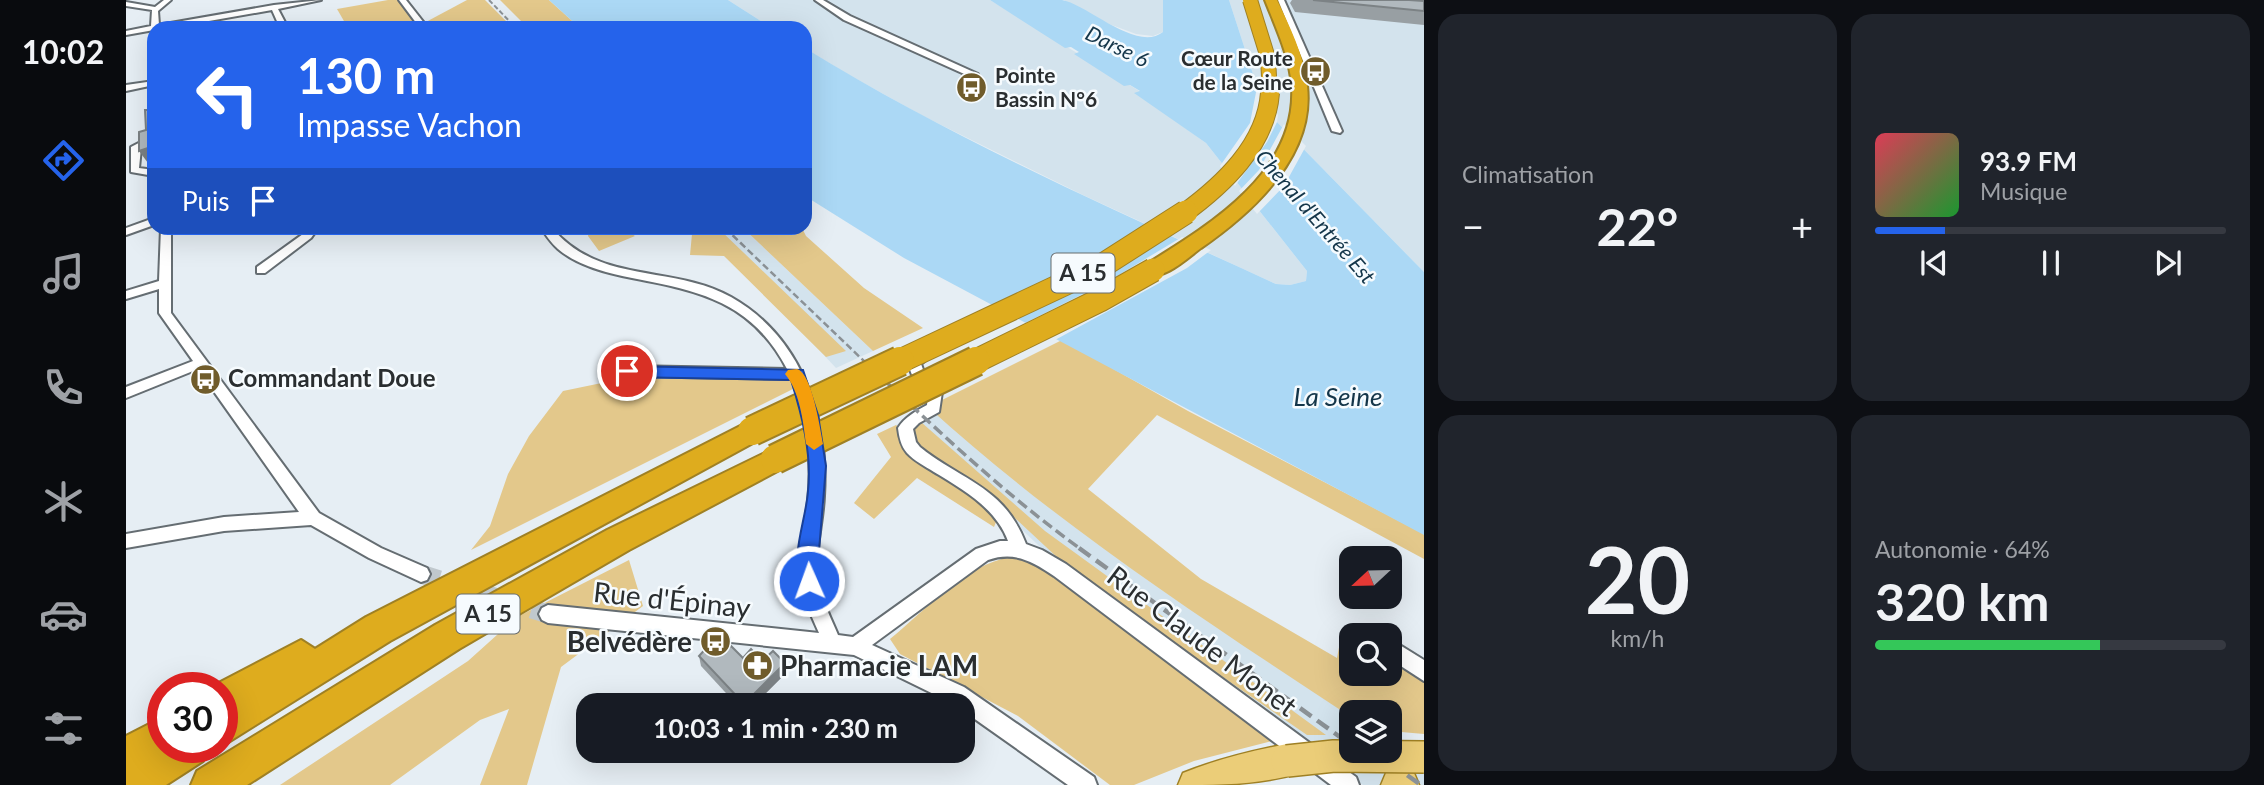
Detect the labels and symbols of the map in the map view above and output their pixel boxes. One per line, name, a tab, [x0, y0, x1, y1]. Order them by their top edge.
water label: Darse 6	[1082, 20, 1153, 72]
place label: Cœur Route de la Seine	[1181, 45, 1293, 94]
bus stop icon: Cœur Route de la Seine	[1299, 54, 1333, 88]
place label: Pointe Bassin N°6	[995, 62, 1097, 111]
bus stop icon: Pointe Bassin N°6	[955, 71, 989, 105]
water label: Chenal d'Entrée Est	[1251, 144, 1381, 288]
road number: A 15	[1052, 254, 1114, 292]
pin	[597, 341, 657, 401]
bus stop icon: Commandant Doue	[188, 362, 222, 396]
place label: Commandant Doue	[228, 363, 436, 392]
water label: La Seine	[1293, 380, 1383, 412]
position arrow	[772, 544, 846, 618]
north arrow	[1339, 546, 1402, 609]
street label: Rue Claude Monet	[1101, 558, 1304, 723]
street label: Rue d'Épinay	[592, 574, 753, 624]
road number: A 15	[456, 594, 520, 634]
place label: Belvédère	[567, 624, 692, 658]
bus stop icon: Belvédère	[698, 625, 732, 659]
place label: Pharmacie LAM	[780, 648, 978, 682]
pharmacy icon: Pharmacie LAM	[740, 649, 774, 683]
speed limit sign: 30	[147, 672, 238, 763]

